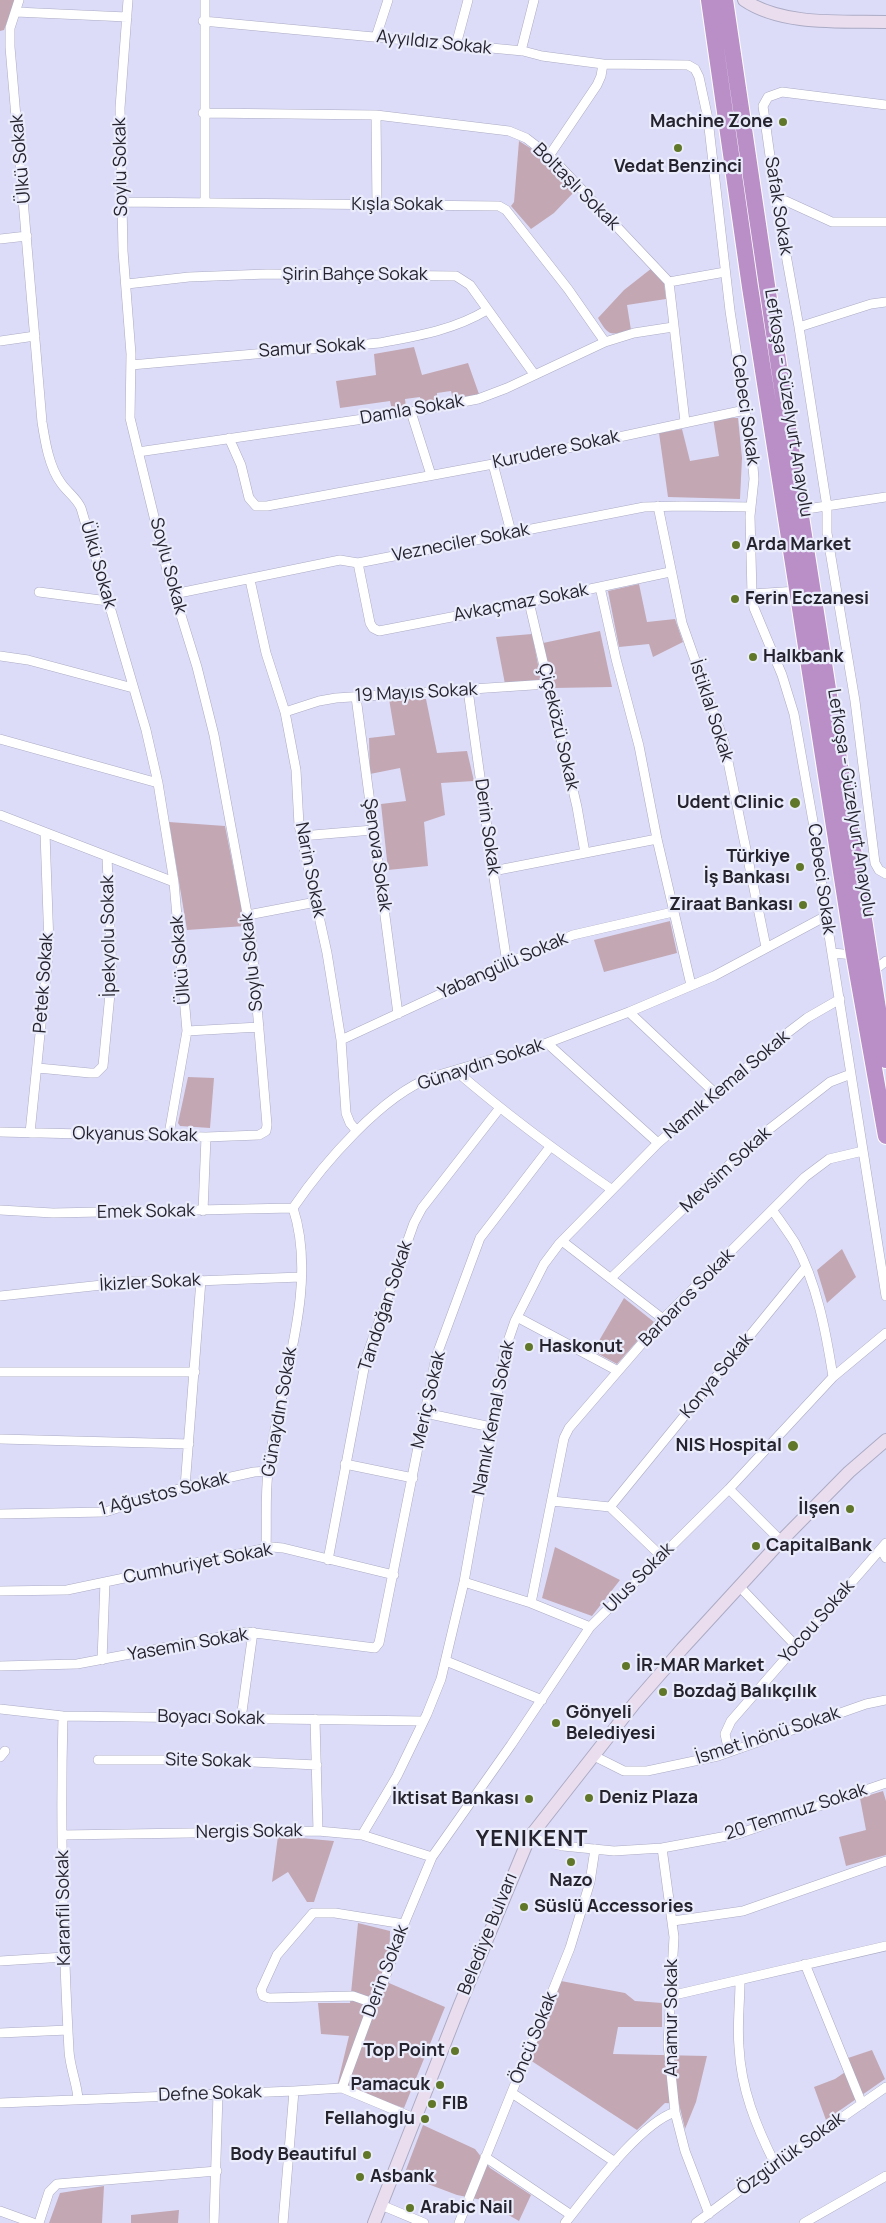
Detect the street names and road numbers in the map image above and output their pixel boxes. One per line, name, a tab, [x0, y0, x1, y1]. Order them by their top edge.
street label: Ayyıldız Sokak	[375, 26, 493, 60]
street label: Ülkü Sokak	[6, 113, 36, 205]
street label: Soylu Sokak	[109, 117, 133, 217]
street label: Boltaşlı Sokak	[528, 139, 624, 235]
street label: Safak Sokak	[760, 155, 796, 257]
street label: Kışla Sokak	[351, 194, 443, 216]
street label: Şirin Bahçe Sokak	[282, 264, 428, 286]
street label: Lefkoşa - Güzelyurt Anayolu	[759, 287, 817, 519]
street label: Samur Sokak	[258, 334, 366, 362]
street label: Cebeci Sokak	[727, 353, 763, 467]
street label: Damla Sokak	[359, 390, 465, 430]
street label: Kurudere Sokak	[491, 426, 621, 474]
street label: Soylu Sokak	[145, 515, 191, 617]
street label: Ülkü Sokak	[75, 519, 121, 611]
street label: Vezneciler Sokak	[391, 519, 531, 567]
street label: Avkaçmaz Sokak	[452, 579, 590, 627]
street label: İstiklal Sokak	[684, 657, 738, 765]
street label: Çiçeközü Sokak	[533, 661, 583, 793]
street label: 19 Mayıs Sokak	[354, 679, 478, 707]
street label: Lefkoşa - Güzelyurt Anayolu	[822, 687, 880, 919]
street label: Derin Sokak	[470, 777, 504, 877]
street label: Şenova Sokak	[358, 797, 396, 913]
street label: Narin Sokak	[290, 820, 330, 920]
street label: Cebeci Sokak	[803, 822, 839, 936]
street label: İpekyolu Sokak	[97, 875, 121, 997]
street label: Soylu Sokak	[236, 912, 268, 1012]
street label: Ülkü Sokak	[166, 914, 196, 1006]
street label: Yabangülü Sokak	[435, 928, 571, 1004]
street label: Petek Sokak	[30, 932, 58, 1034]
street label: Namık Kemal Sokak	[660, 1026, 794, 1144]
street label: Günaydın Sokak	[415, 1034, 547, 1096]
street label: Mevsim Sokak	[676, 1122, 776, 1218]
street label: Okyanus Sokak	[72, 1123, 198, 1147]
street label: Emek Sokak	[97, 1200, 195, 1224]
street label: Tandoğan Sokak	[355, 1238, 417, 1374]
street label: Barbaros Sokak	[635, 1245, 739, 1351]
street label: İkizler Sokak	[99, 1270, 201, 1296]
street label: Konya Sokak	[676, 1329, 758, 1423]
street label: Namık Kemal Sokak	[468, 1339, 520, 1497]
street label: Günaydın Sokak	[258, 1345, 302, 1479]
street label: Meriç Sokak	[407, 1349, 451, 1451]
street label: 1 Ağustos Sokak	[97, 1467, 231, 1521]
street label: Ulus Sokak	[599, 1538, 679, 1618]
street label: Cumhuriyet Sokak	[122, 1539, 274, 1589]
street label: Yocou Sokak	[775, 1576, 859, 1668]
street label: Yasemin Sokak	[126, 1624, 250, 1666]
street label: İsmet İnönü Sokak	[693, 1703, 843, 1769]
street label: Boyacı Sokak	[157, 1706, 265, 1730]
street label: Site Sokak	[165, 1749, 251, 1773]
street label: 20 Temmuz Sokak	[722, 1779, 870, 1845]
street label: Nergis Sokak	[196, 1820, 302, 1844]
street label: Karanfil Sokak	[52, 1850, 76, 1966]
street label: Belediye Bulvarı	[454, 1870, 522, 1998]
street label: Derin Sokak	[359, 1922, 413, 2020]
street label: Anamur Sokak	[661, 1959, 683, 2077]
street label: Öncü Sokak	[506, 1989, 562, 2087]
street label: Defne Sokak	[158, 2081, 262, 2107]
street label: Özgürlük Sokak	[733, 2108, 849, 2200]

